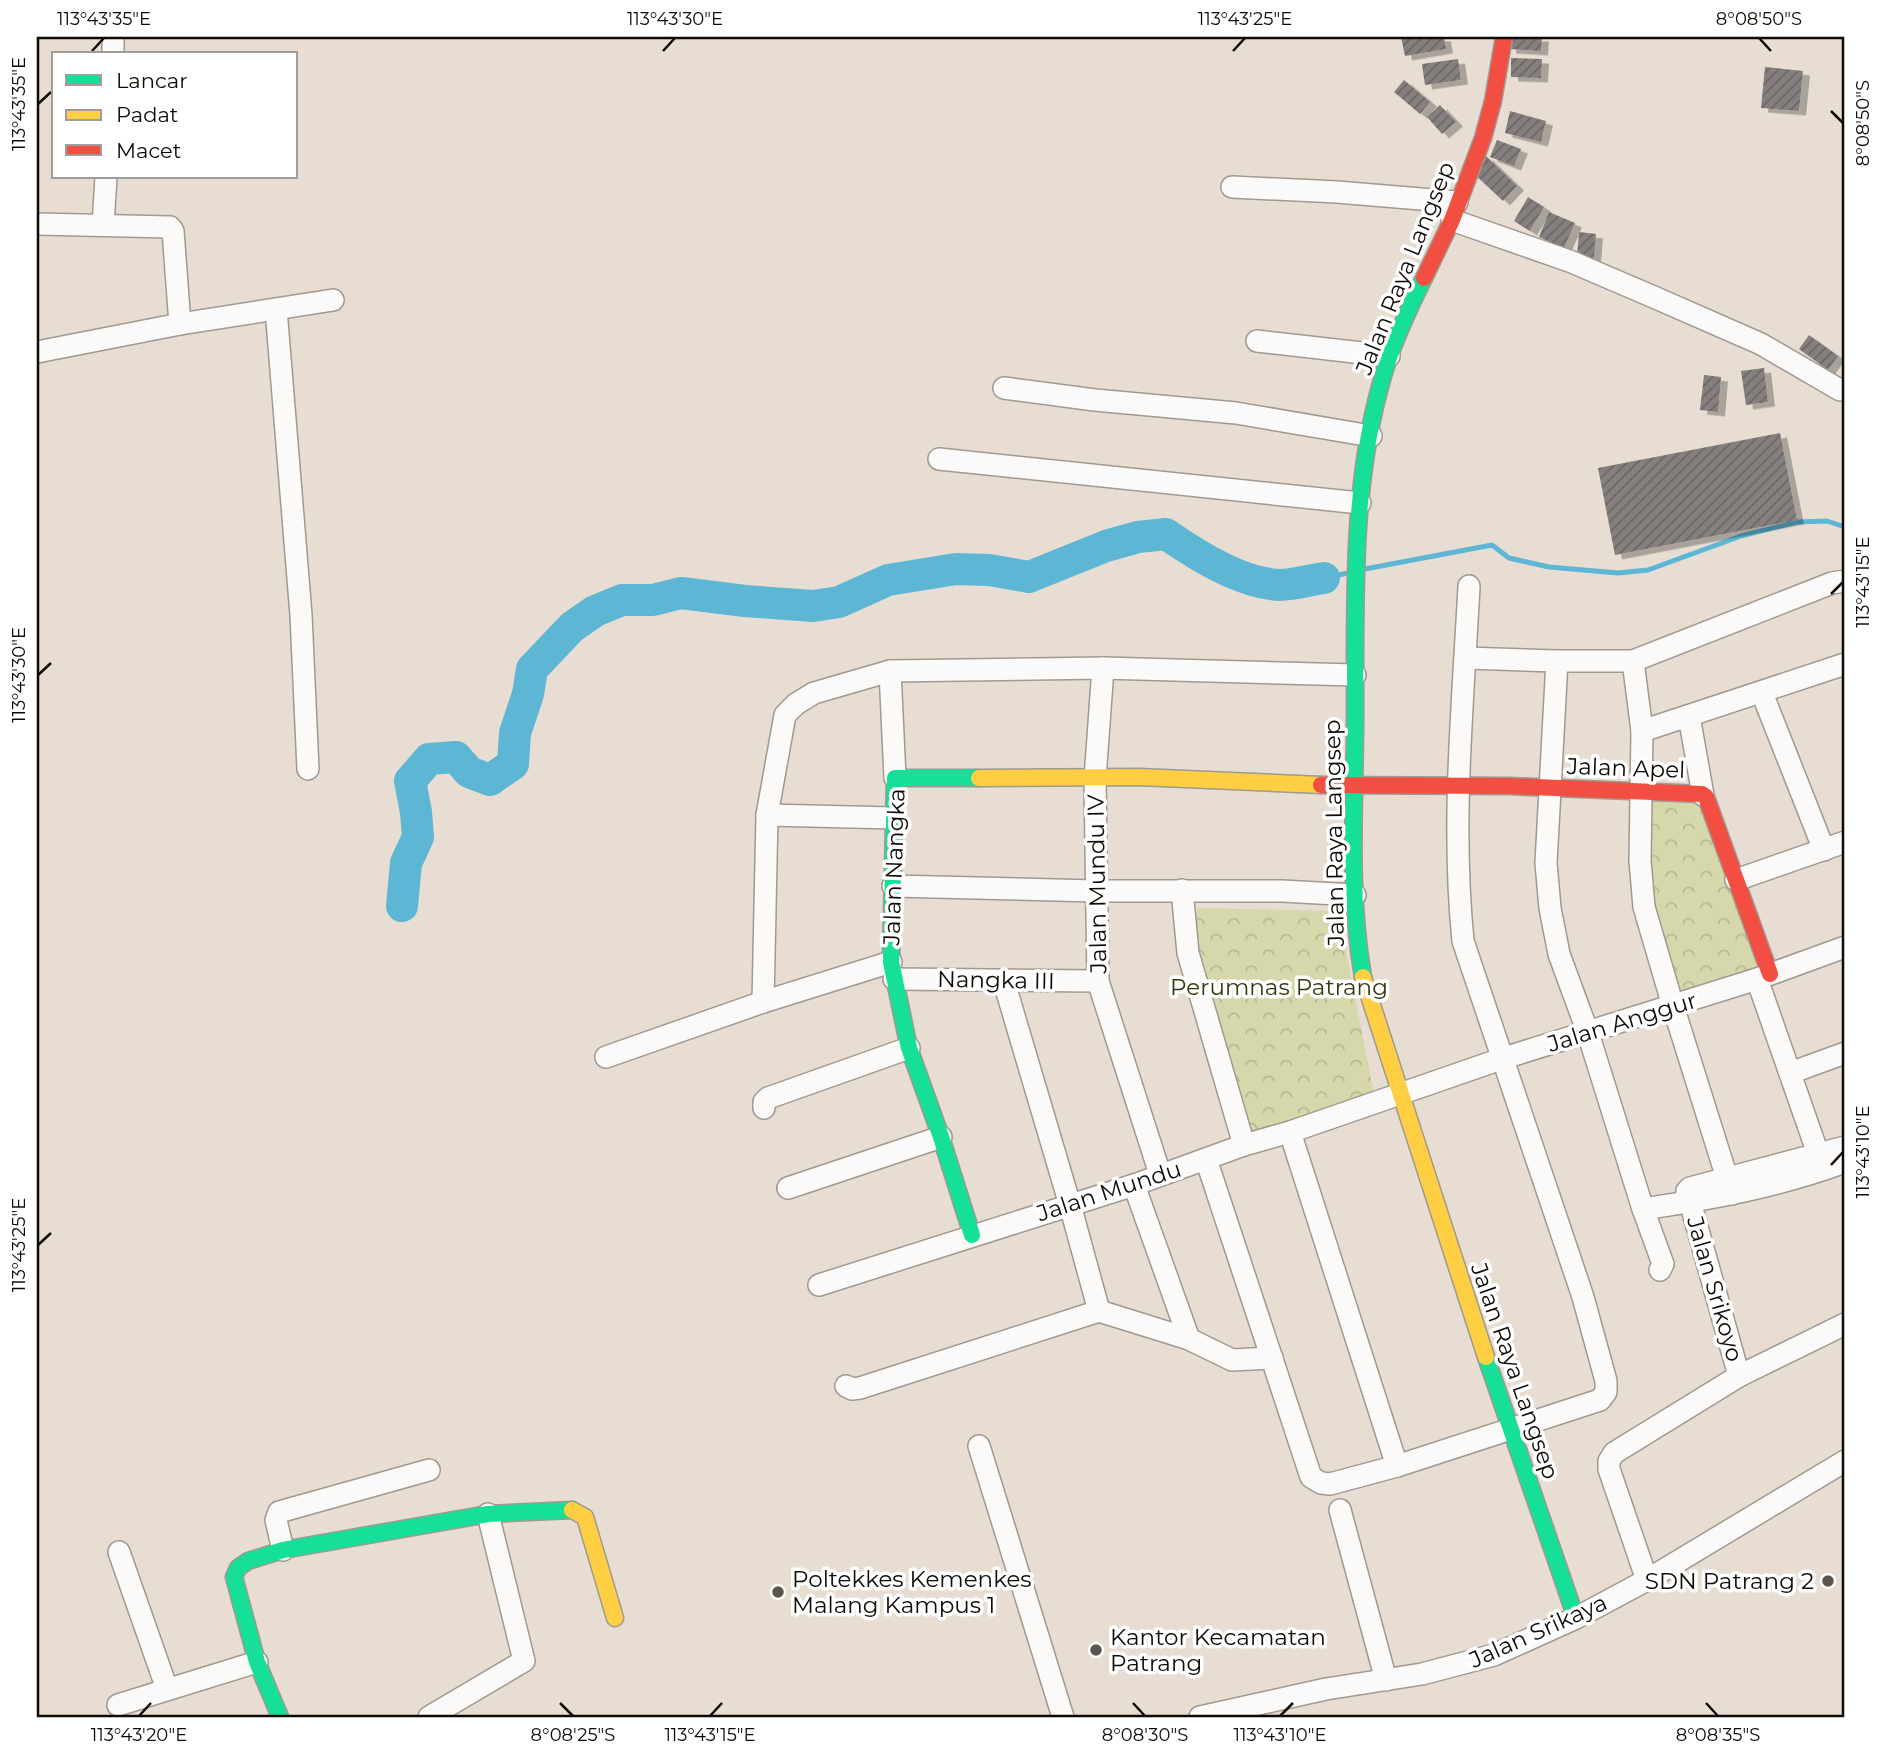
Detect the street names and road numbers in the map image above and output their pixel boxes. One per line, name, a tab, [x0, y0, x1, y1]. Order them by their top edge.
street label: Jalan Raya Langsep	[1349, 158, 1460, 379]
street label: Jalan Raya Langsep	[1318, 719, 1350, 948]
street label: Jalan Apel	[1565, 752, 1686, 784]
street label: Jalan Nangka	[877, 788, 911, 947]
street label: Jalan Mundu IV	[1081, 793, 1113, 975]
street label: Nangka III	[937, 965, 1055, 995]
street label: Jalan Anggur	[1543, 986, 1700, 1058]
street label: Jalan Mundu	[1032, 1154, 1185, 1228]
street label: Jalan Srikoyo	[1681, 1212, 1749, 1365]
street label: Jalan Raya Langsep	[1465, 1258, 1565, 1483]
street label: Jalan Srikaya	[1464, 1588, 1611, 1674]

